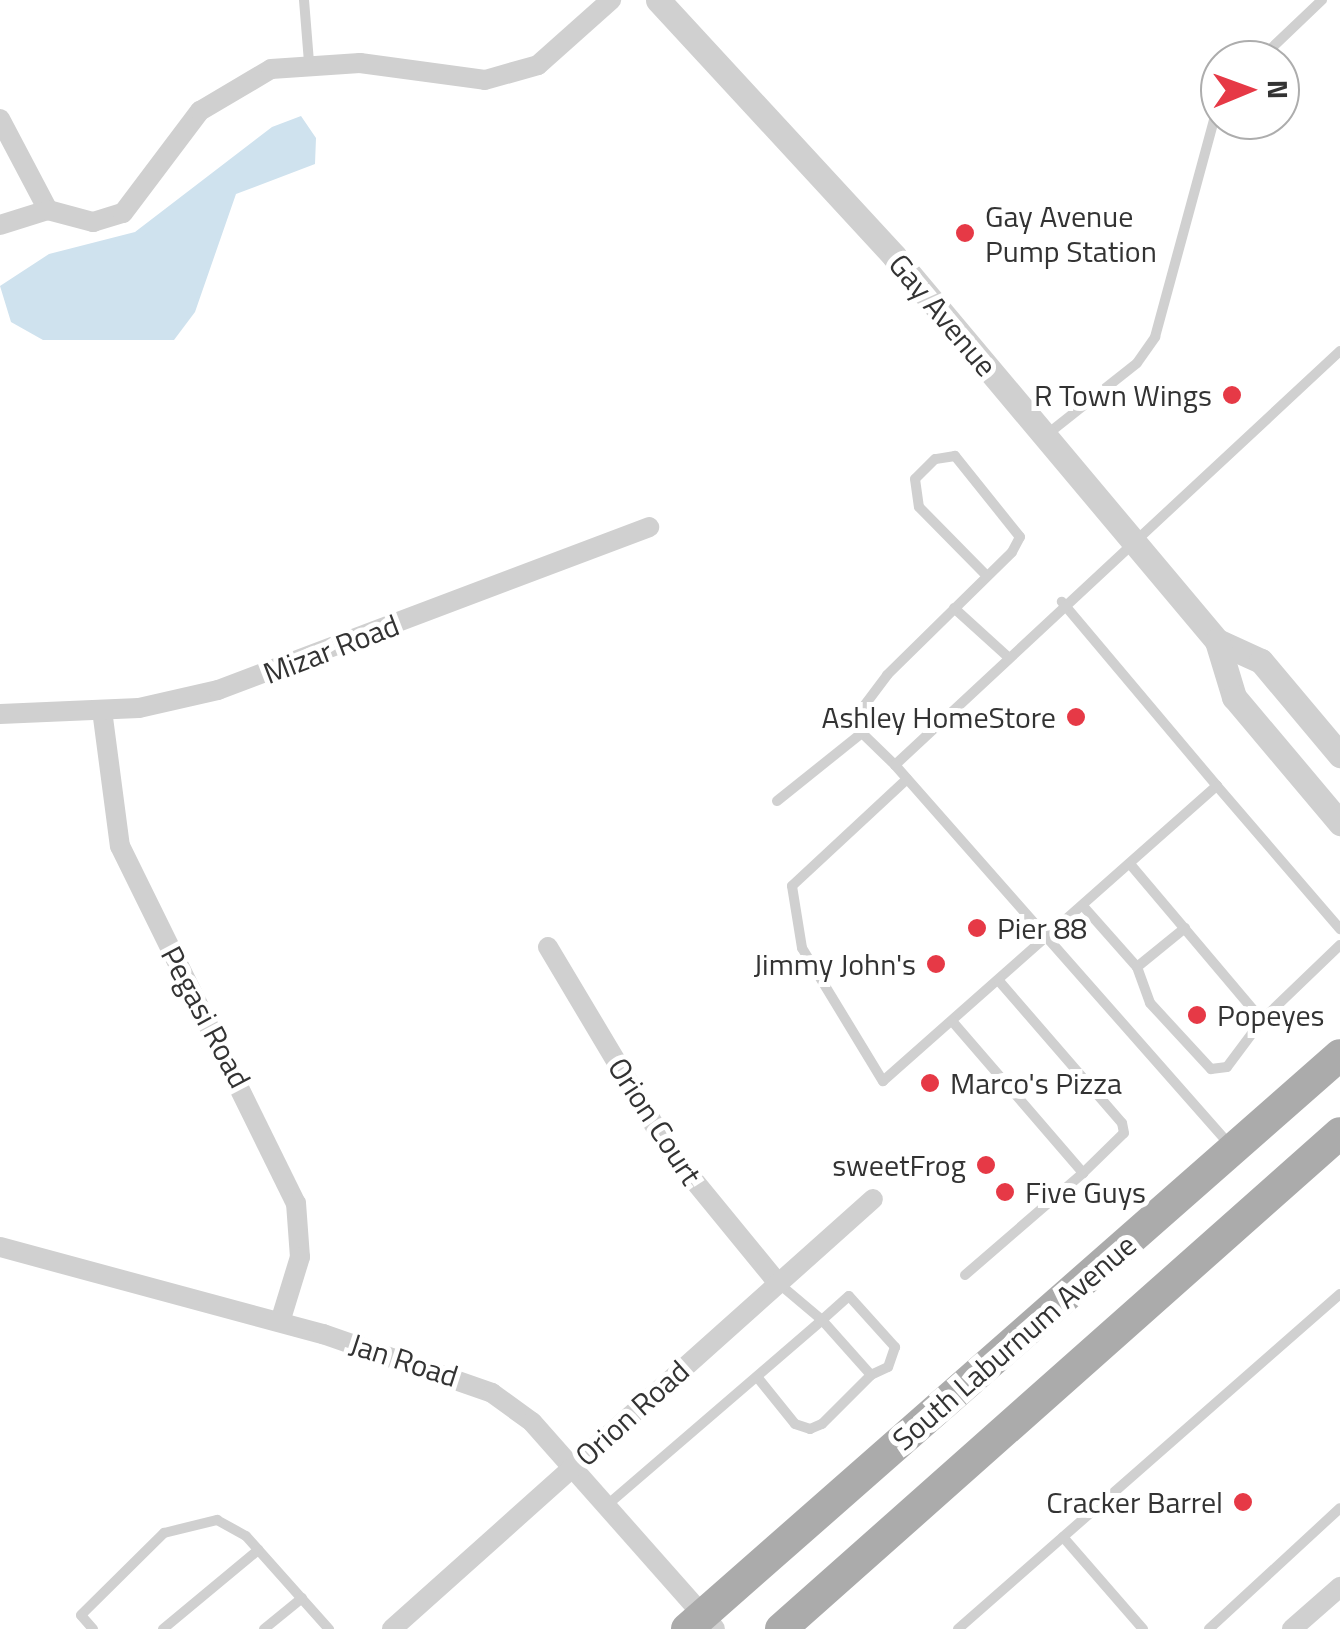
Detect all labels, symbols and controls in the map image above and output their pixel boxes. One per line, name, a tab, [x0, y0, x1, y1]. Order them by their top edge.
north arrow	[1200, 40, 1300, 140]
text: N	[1257, 79, 1300, 100]
place label: Gay Avenue Pump Station	[985, 198, 1157, 268]
marker: Gay Avenue Pump Station	[954, 222, 976, 244]
street label: Gay Avenue	[882, 247, 1004, 383]
place label: R Town Wings	[1034, 377, 1212, 413]
marker: R Town Wings	[1221, 384, 1243, 406]
street label: Mizar Road	[258, 607, 404, 691]
place label: Ashley HomeStore	[822, 699, 1056, 735]
marker: Ashley HomeStore	[1065, 706, 1087, 728]
place label: Pier 88	[997, 910, 1087, 946]
marker: Pier 88	[966, 917, 988, 939]
street label: Pegasi Road	[154, 940, 258, 1094]
place label: Jimmy John's	[753, 946, 916, 982]
marker: Jimmy John's	[925, 953, 947, 975]
place label: Popeyes	[1217, 997, 1325, 1033]
marker: Popeyes	[1186, 1004, 1208, 1026]
street label: Orion Court	[601, 1051, 709, 1191]
place label: Marco's Pizza	[950, 1065, 1122, 1101]
marker: Marco's Pizza	[919, 1072, 941, 1094]
place label: sweetFrog	[832, 1147, 966, 1183]
marker: sweetFrog	[975, 1154, 997, 1176]
place label: Five Guys	[1025, 1174, 1146, 1210]
marker: Five Guys	[994, 1181, 1016, 1203]
street label: South Laburnum Avenue	[885, 1227, 1143, 1457]
street label: Jan Road	[345, 1326, 463, 1394]
street label: Orion Road	[568, 1353, 696, 1473]
place label: Cracker Barrel	[1046, 1484, 1223, 1520]
marker: Cracker Barrel	[1232, 1491, 1254, 1513]

